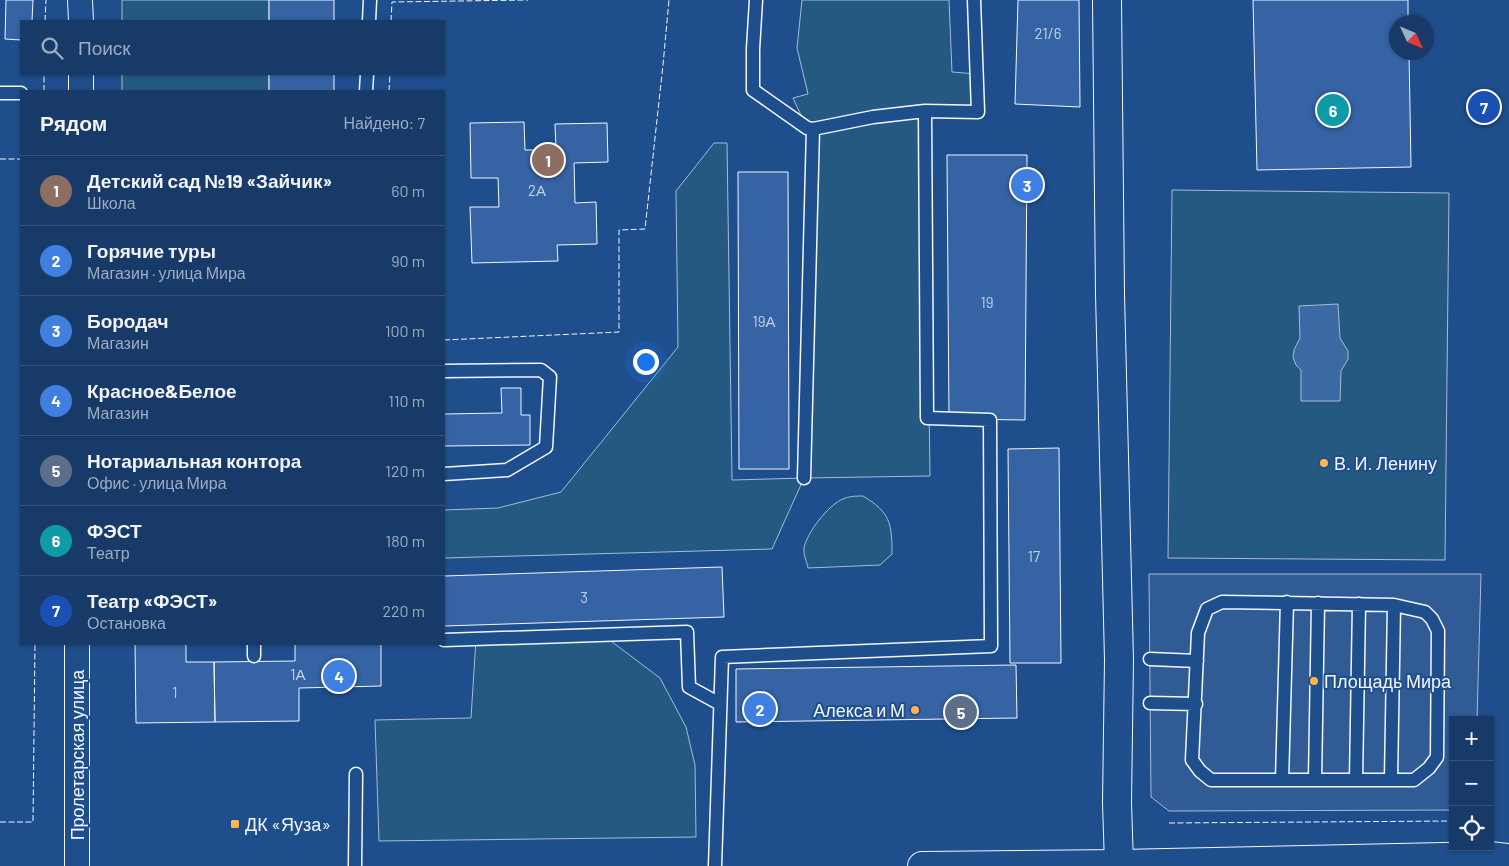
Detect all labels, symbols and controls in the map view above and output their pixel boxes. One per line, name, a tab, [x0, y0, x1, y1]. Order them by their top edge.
north arrow	[1389, 15, 1434, 60]
search box	[20, 20, 445, 75]
house number: 21/6	[1035, 24, 1061, 42]
icon: search	[38, 34, 66, 62]
text: Поиск	[78, 36, 131, 59]
pin: 7	[1468, 88, 1500, 126]
pin: 6	[1317, 91, 1349, 129]
text: Рядом	[40, 110, 107, 135]
text: Найдено: 7	[343, 113, 425, 132]
pin: 1	[532, 141, 564, 179]
pin: 3	[1011, 166, 1043, 204]
text: Детский сад №19 «Зайчик»	[87, 169, 332, 192]
text: 1	[53, 181, 59, 200]
text: 60 m	[391, 181, 425, 200]
house number: 2А	[528, 181, 546, 199]
text: Школа	[87, 193, 136, 212]
text: Горячие туры	[87, 239, 216, 262]
text: 2	[52, 251, 60, 270]
text: 90 m	[391, 251, 425, 270]
text: Магазин · улица Мира	[87, 263, 246, 282]
house number: 19	[980, 293, 994, 311]
text: Бородач	[87, 309, 168, 332]
house number: 19А	[752, 312, 776, 330]
text: 3	[52, 321, 60, 340]
text: 100 m	[385, 321, 425, 340]
text: Магазин	[87, 333, 149, 352]
your location	[633, 349, 659, 375]
text: Красное&Белое	[87, 379, 237, 402]
text: 4	[51, 391, 61, 410]
text: 110 m	[388, 391, 425, 410]
text: Магазин	[87, 403, 149, 422]
text: Нотариальная контора	[87, 449, 301, 472]
place label: В. И. Ленину	[1334, 452, 1437, 474]
marker: В. И. Ленину	[1318, 457, 1330, 469]
text: 5	[52, 461, 60, 480]
text: 120 m	[385, 461, 425, 480]
text: Офис · улица Мира	[87, 473, 227, 492]
text: ФЭСТ	[87, 519, 142, 542]
text: 6	[52, 531, 60, 550]
text: 180 m	[386, 531, 425, 550]
text: Театр	[87, 543, 130, 562]
house number: 17	[1028, 547, 1040, 565]
house number: 3	[580, 588, 588, 606]
text: Театр «ФЭСТ»	[87, 589, 217, 612]
text: 7	[52, 601, 60, 620]
text: 220 m	[382, 601, 425, 620]
text: Остановка	[87, 613, 166, 632]
pin: 4	[323, 657, 355, 695]
house number: 1А	[290, 665, 306, 683]
street label: Пролетарская улица	[66, 669, 88, 840]
place label: Площадь Мира	[1324, 670, 1452, 692]
marker: Площадь Мира	[1308, 675, 1320, 687]
house number: 1	[172, 683, 178, 701]
pin: 2	[744, 690, 776, 728]
pin: 5	[945, 693, 977, 731]
place label: Алекса и М	[813, 699, 905, 721]
marker: Алекса и М	[909, 704, 921, 716]
map controls	[1449, 716, 1494, 851]
button: +	[1449, 716, 1494, 761]
button: −	[1449, 761, 1494, 806]
button: locate	[1449, 806, 1494, 851]
place label: ДК «Яуза»	[245, 813, 331, 835]
marker: ДК «Яуза»	[229, 818, 241, 830]

